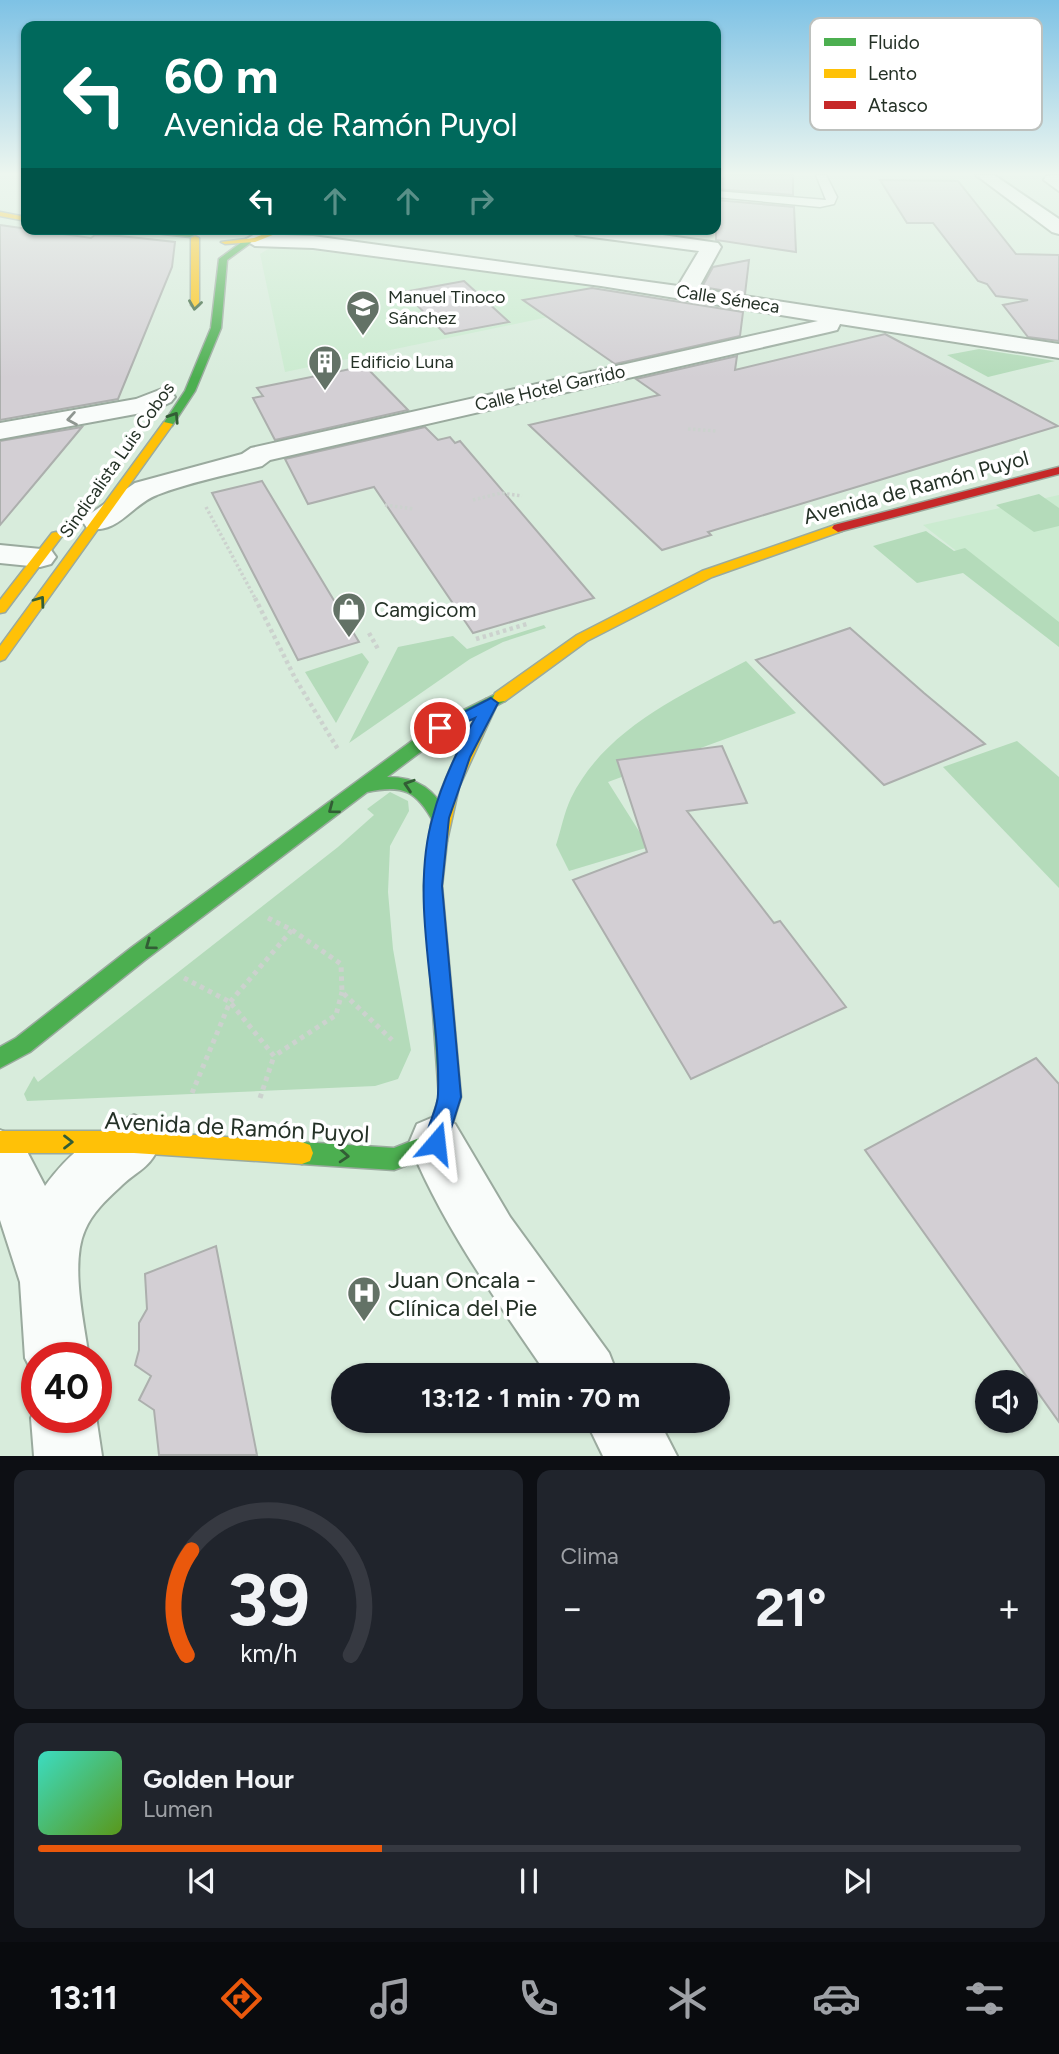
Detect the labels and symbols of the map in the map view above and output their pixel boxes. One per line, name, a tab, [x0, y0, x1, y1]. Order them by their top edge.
legend	[810, 18, 1042, 130]
text: Fluido	[868, 31, 920, 54]
text: Lento	[868, 62, 917, 85]
text: Atasco	[868, 94, 928, 117]
street label: Calle Séneca	[675, 280, 781, 318]
place label: Manuel Tinoco Sánchez	[388, 286, 506, 329]
school or university icon: Manuel Tinoco Sánchez	[344, 288, 382, 337]
one-way arrow	[188, 300, 203, 311]
building icon: Edificio Luna	[306, 343, 344, 392]
place label: Edificio Luna	[350, 351, 454, 373]
street label: Calle Hotel Garrido	[473, 360, 627, 416]
street label: Sindicalista Luis Cobos	[55, 378, 179, 542]
one-way arrow	[66, 411, 78, 426]
one-way arrow	[165, 411, 178, 424]
street label: Avenida de Ramón Puyol	[801, 445, 1031, 529]
shop icon: Camgicom	[330, 590, 368, 639]
one-way arrow	[32, 596, 45, 609]
place label: Camgicom	[374, 597, 476, 622]
pin	[410, 698, 470, 758]
one-way arrow	[404, 779, 416, 793]
one-way arrow	[328, 801, 340, 813]
one-way arrow	[145, 937, 158, 949]
street label: Avenida de Ramón Puyol	[104, 1106, 370, 1148]
position arrow	[399, 1106, 473, 1180]
one-way arrow	[63, 1134, 74, 1150]
one-way arrow	[339, 1148, 350, 1163]
place label: Juan Oncala - Clínica del Pie	[388, 1265, 537, 1322]
hospital icon: Juan Oncala - Clínica del Pie	[345, 1274, 383, 1323]
speed limit sign: 40	[21, 1342, 112, 1433]

